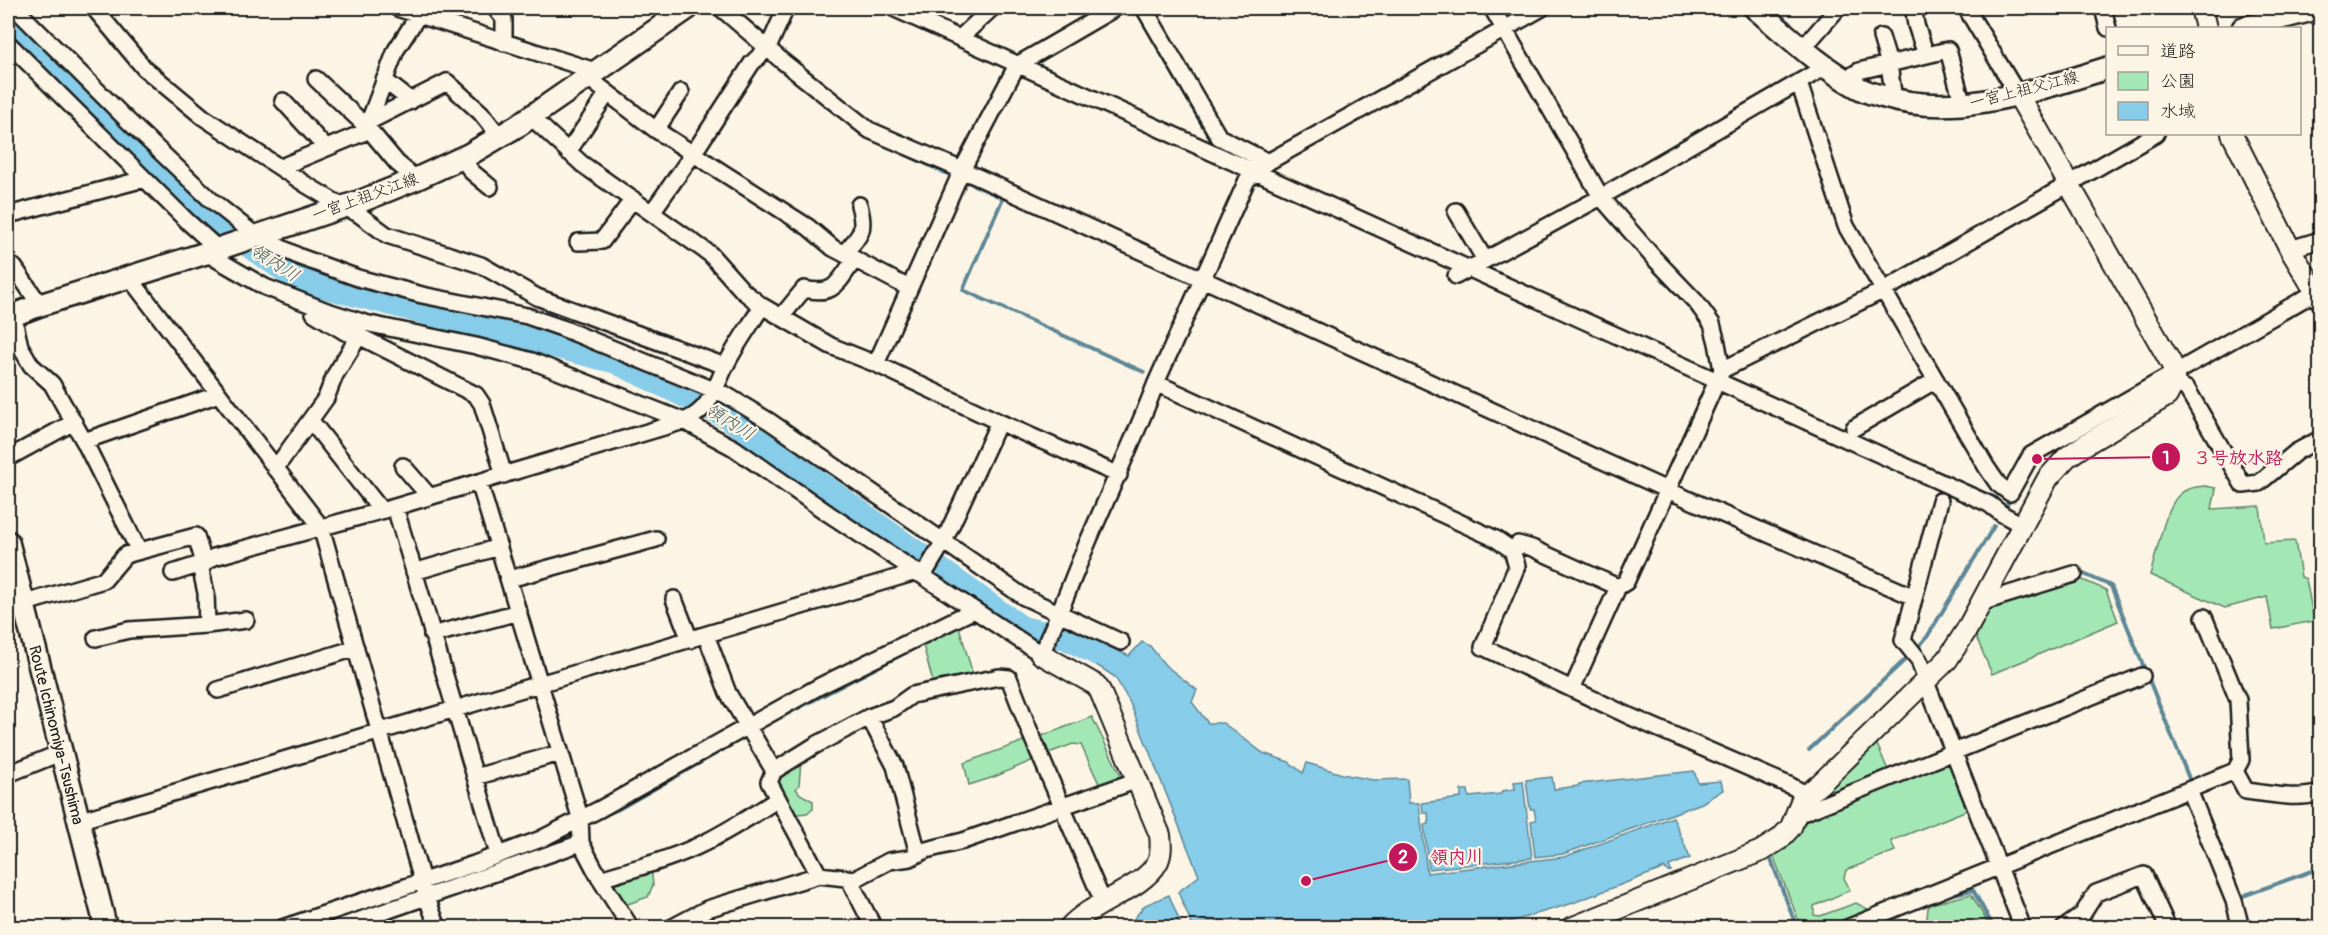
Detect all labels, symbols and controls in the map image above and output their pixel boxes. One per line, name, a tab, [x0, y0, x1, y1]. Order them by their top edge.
legend	[2106, 27, 2301, 135]
text: 道路	[2160, 40, 2196, 63]
street label: 一宮上祖父江線	[1967, 67, 2081, 113]
text: 公園	[2160, 70, 2196, 93]
text: 水域	[2160, 100, 2196, 123]
street label: 一宮上祖父江線	[309, 168, 421, 226]
water label: 領内川	[246, 239, 304, 287]
water label: 領内川	[701, 398, 759, 446]
callout: ３号放水路	[2151, 439, 2295, 475]
text: 1	[2162, 447, 2170, 470]
text: ３号放水路	[2193, 447, 2283, 470]
street label: Route Ichinomiya-Tsushima	[24, 643, 88, 827]
callout: 領内川	[1388, 839, 1496, 875]
text: 2	[1398, 846, 1408, 869]
text: 領内川	[1430, 846, 1484, 869]

